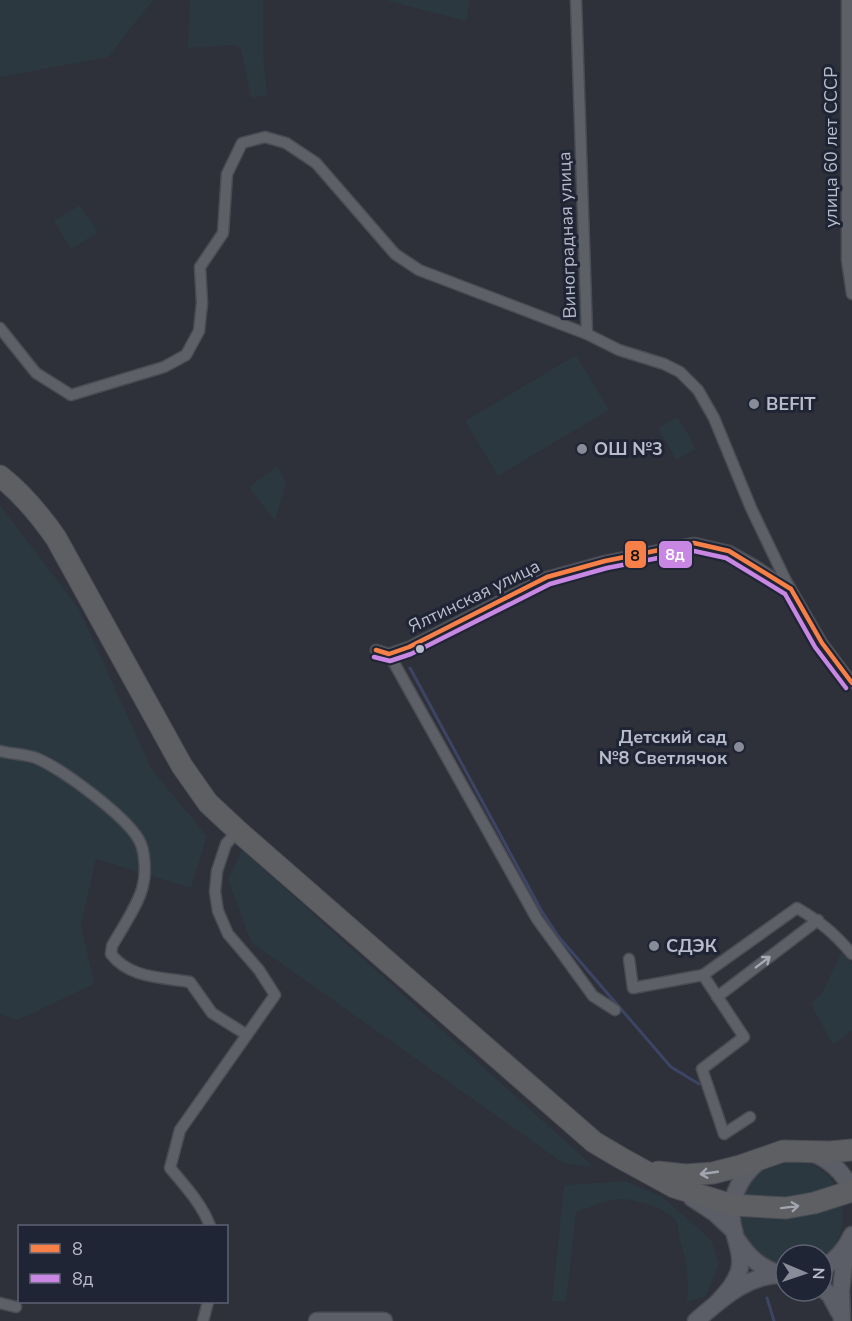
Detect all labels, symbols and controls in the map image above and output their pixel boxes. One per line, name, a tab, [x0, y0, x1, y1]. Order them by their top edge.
street label: улица 60 лет СССР	[819, 66, 843, 228]
street label: Виноградная улица	[552, 151, 582, 319]
place label: BEFIT	[766, 392, 816, 416]
marker: BEFIT	[747, 397, 761, 411]
place label: ОШ №3	[594, 437, 663, 461]
marker: ОШ №3	[575, 442, 589, 456]
line badge: 8	[624, 540, 647, 569]
line badge: 8д	[658, 540, 693, 569]
text: 8д	[665, 544, 685, 566]
text: 8	[630, 545, 640, 567]
street label: Ялтинская улица	[404, 554, 544, 638]
unlabelled marker	[414, 643, 426, 655]
place label: Детский сад №8 Светлячок	[599, 725, 728, 770]
marker: Детский сад №8 Светлячок	[732, 740, 746, 754]
place label: СДЭК	[666, 934, 718, 958]
marker: СДЭК	[647, 939, 661, 953]
one-way arrow	[755, 955, 771, 968]
one-way arrow	[700, 1168, 720, 1179]
one-way arrow	[780, 1201, 799, 1212]
legend	[18, 1225, 228, 1303]
text: 8	[72, 1237, 83, 1261]
north arrow	[774, 1243, 834, 1303]
text: 8д	[72, 1267, 94, 1291]
text: N	[807, 1267, 829, 1280]

